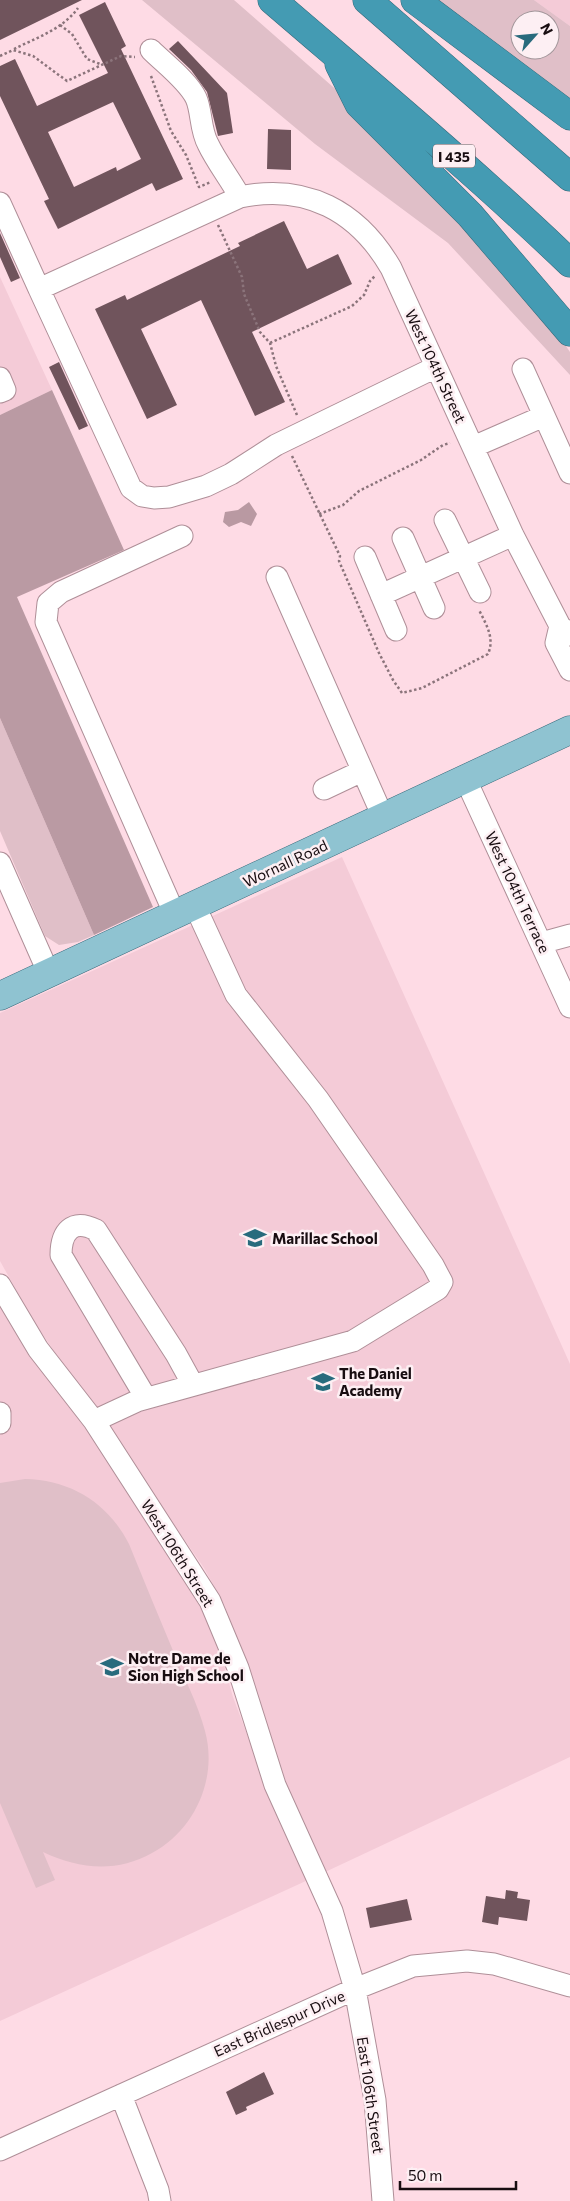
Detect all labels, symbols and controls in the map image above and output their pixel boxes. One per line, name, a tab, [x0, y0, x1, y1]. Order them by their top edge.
north arrow	[510, 10, 560, 60]
text: N	[537, 20, 557, 37]
road number: I 435	[433, 144, 475, 168]
street label: West 104th Street	[402, 306, 470, 426]
street label: West 104th Terrace	[482, 828, 554, 956]
street label: Wornall Road	[240, 836, 330, 890]
school or university icon: Marillac School	[242, 1225, 268, 1251]
place label: Marillac School	[272, 1229, 378, 1247]
place label: The Daniel Academy	[339, 1364, 412, 1399]
school or university icon: The Daniel Academy	[310, 1369, 336, 1395]
street label: West 106th Street	[138, 1496, 218, 1610]
place label: Notre Dame de Sion High School	[128, 1649, 244, 1684]
school or university icon: Notre Dame de Sion High School	[99, 1654, 125, 1680]
street label: East Bridlespur Drive	[211, 1986, 347, 2060]
street label: East 106th Street	[354, 2035, 388, 2155]
scale bar	[400, 2158, 516, 2190]
text: 50 m	[408, 2166, 442, 2184]

